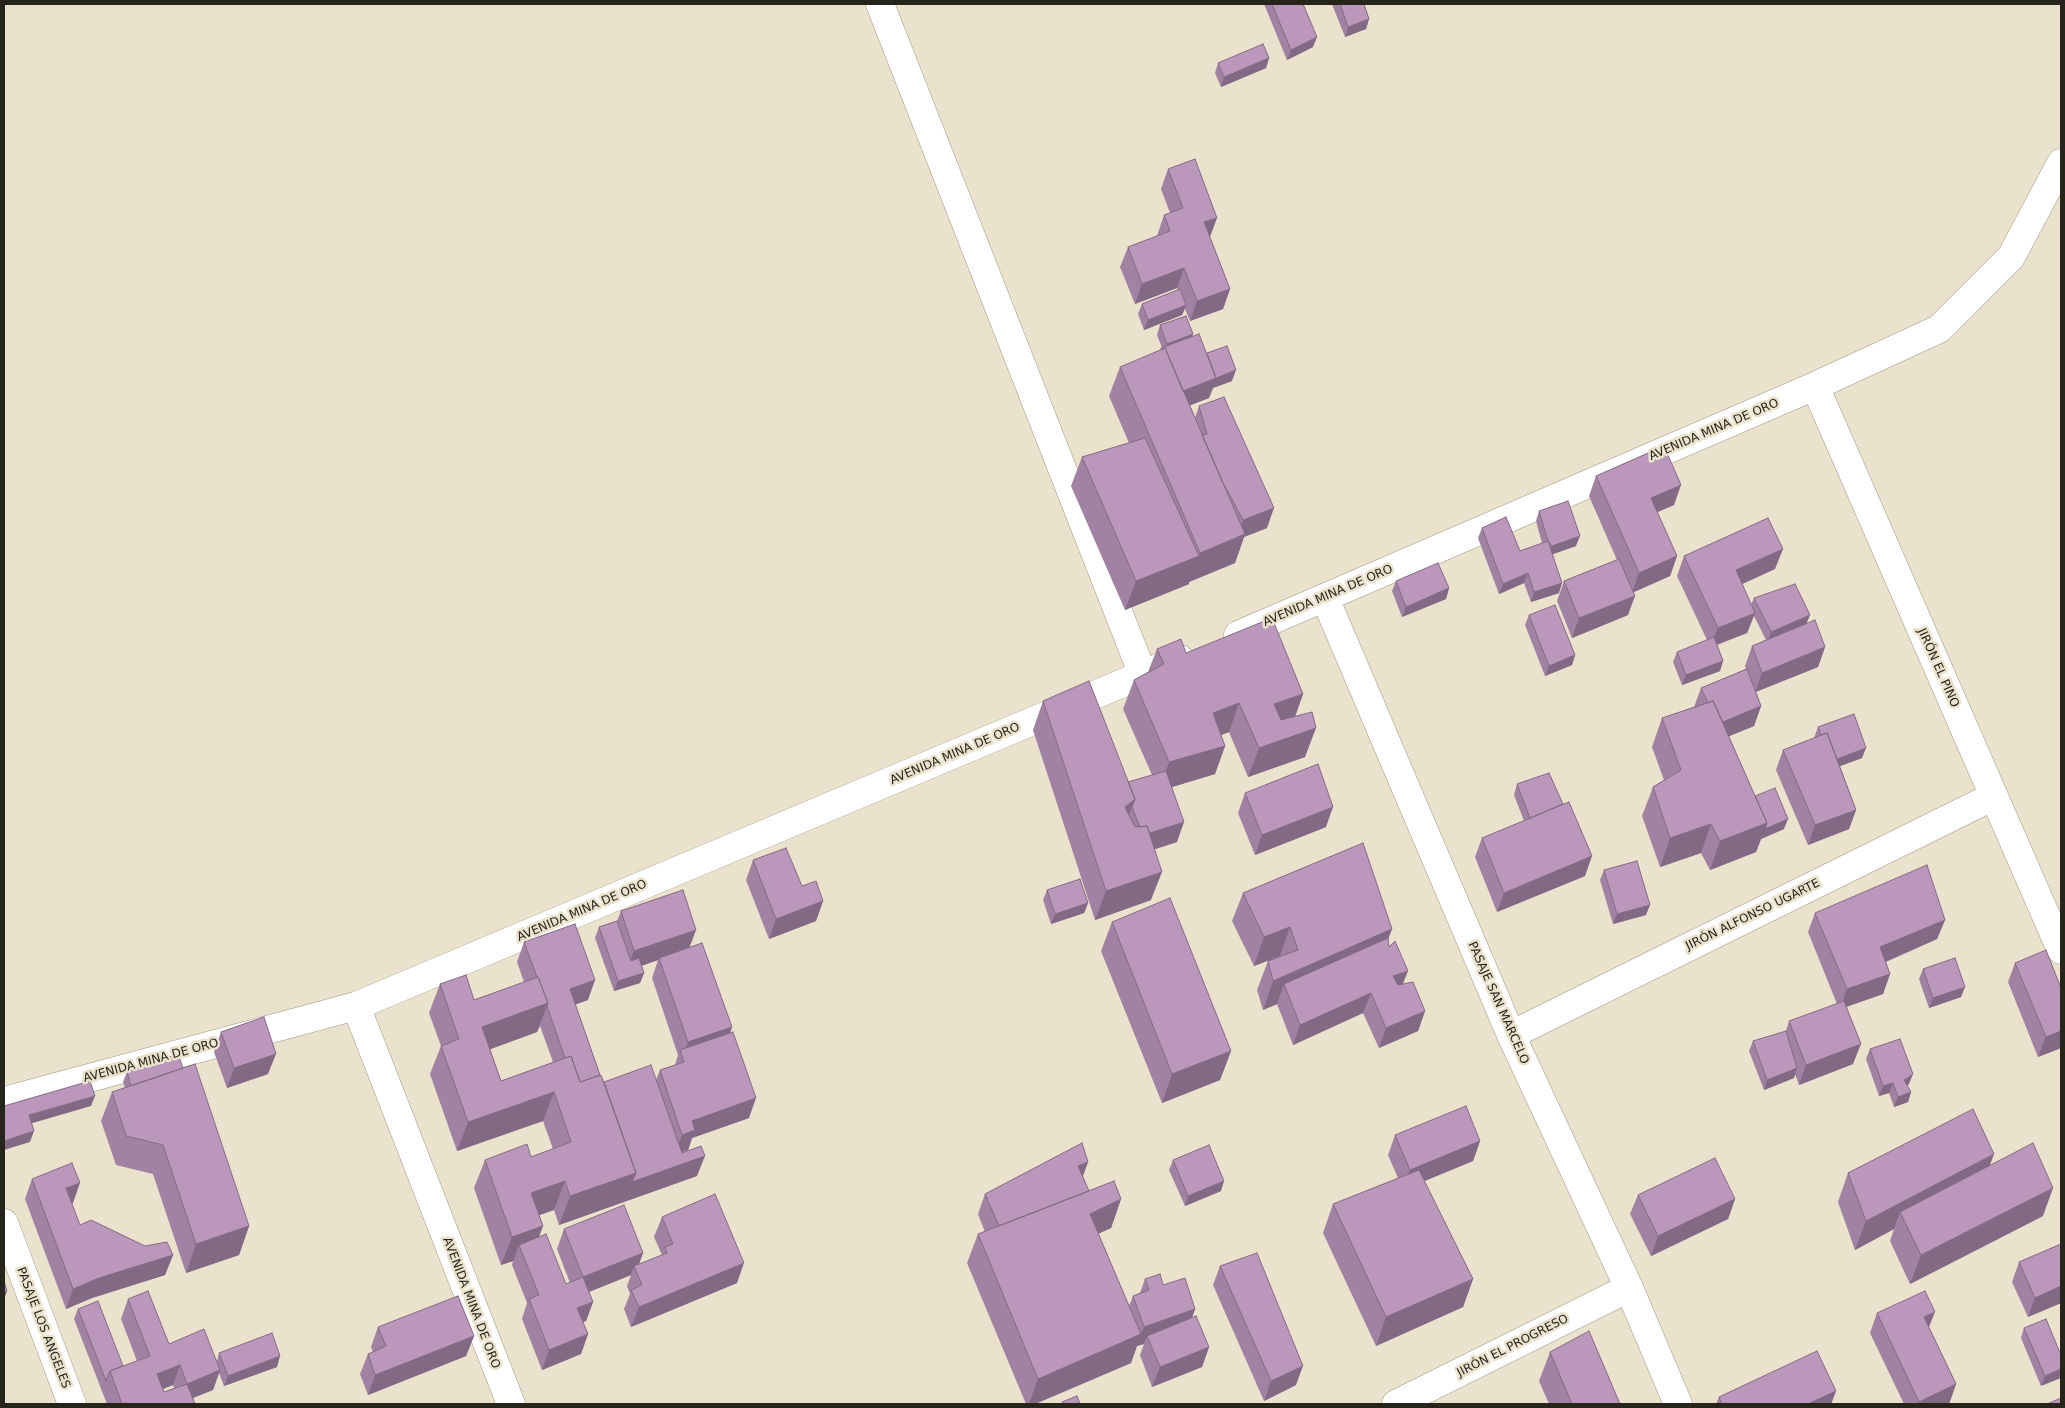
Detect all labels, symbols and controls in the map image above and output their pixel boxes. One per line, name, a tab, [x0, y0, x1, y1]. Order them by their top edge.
street label: AVENIDA MINA DE ORO	[1647, 396, 1781, 464]
street label: AVENIDA MINA DE ORO	[1261, 562, 1395, 630]
street label: JIRÓN EL PINO	[1914, 626, 1962, 710]
street label: AVENIDA MINA DE ORO	[888, 720, 1022, 788]
street label: JIRÓN ALFONSO UGARTE	[1684, 876, 1822, 954]
street label: AVENIDA MINA DE ORO	[515, 877, 649, 945]
street label: PASAJE SAN MARCELO	[1464, 940, 1532, 1066]
street label: AVENIDA MINA DE ORO	[82, 1036, 220, 1086]
street label: AVENIDA MINA DE ORO	[439, 1235, 503, 1371]
street label: PASAJE LOS ANGELES	[13, 1265, 73, 1391]
street label: JIRÓN EL PROGRESO	[1455, 1312, 1571, 1380]

